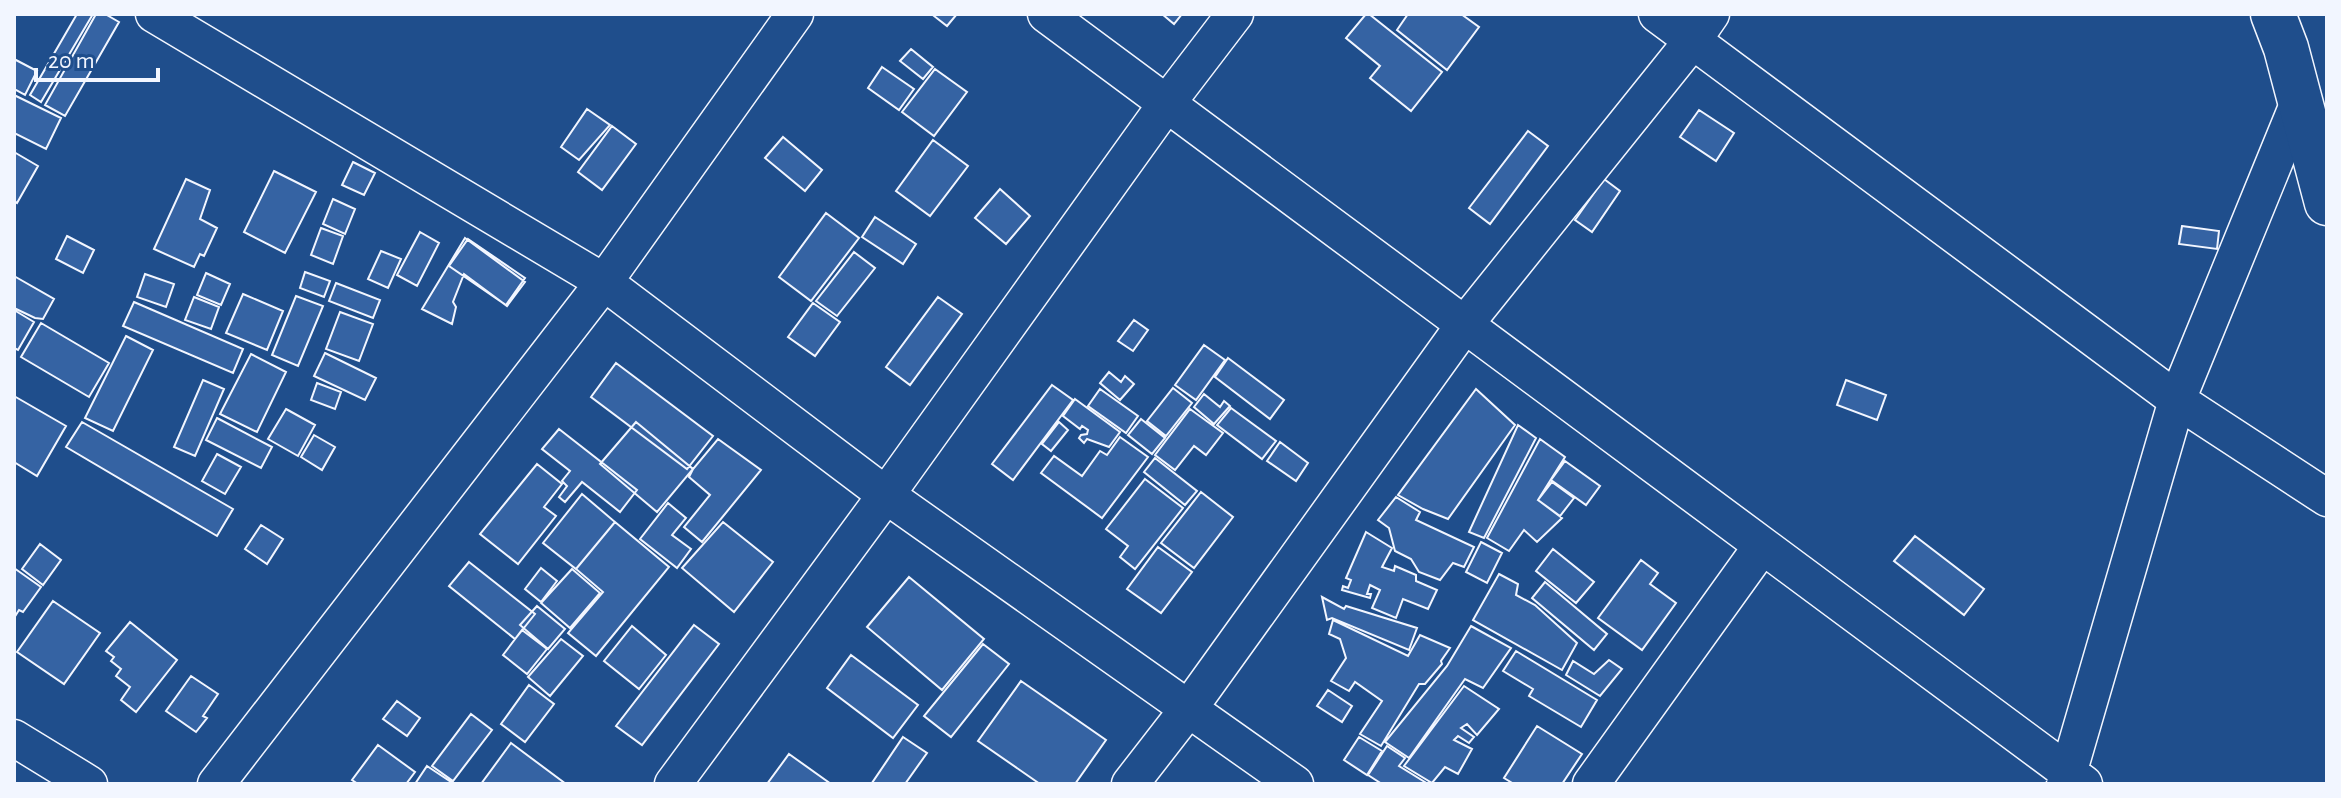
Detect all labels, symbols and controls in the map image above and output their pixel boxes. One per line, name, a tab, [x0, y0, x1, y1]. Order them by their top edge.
scale bar	[36, 32, 158, 82]
text: 20 m	[48, 49, 95, 73]

